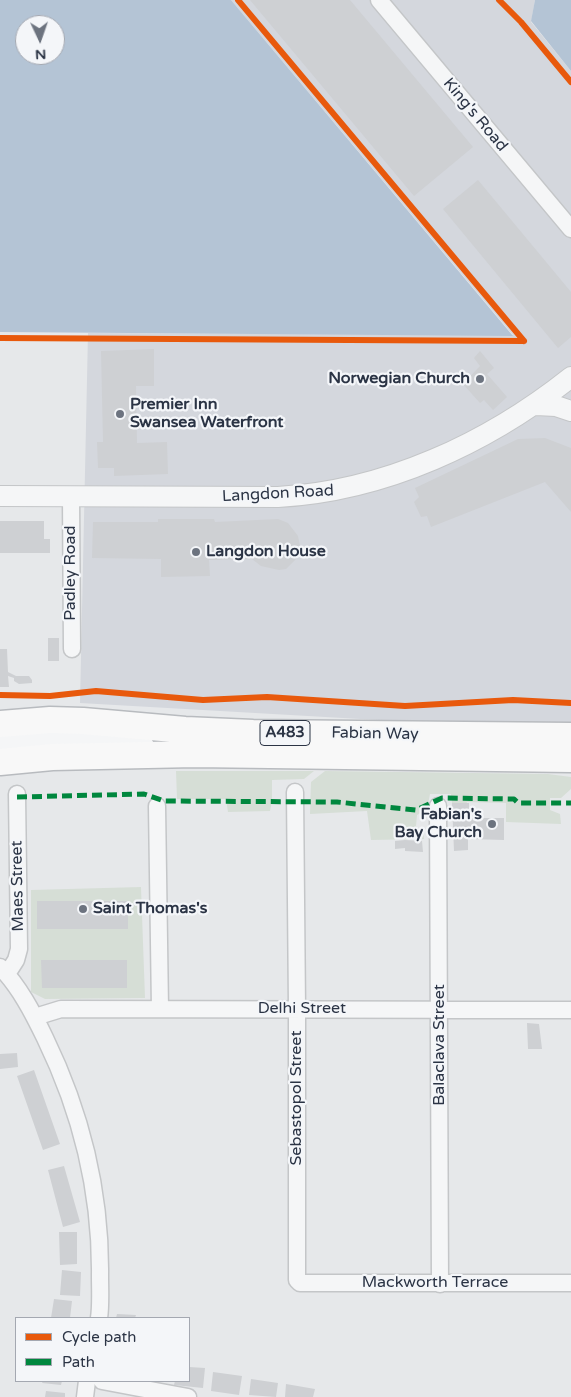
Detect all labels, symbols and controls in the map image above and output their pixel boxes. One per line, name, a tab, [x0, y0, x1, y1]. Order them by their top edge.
north arrow	[15, 15, 65, 65]
text: N	[35, 46, 47, 63]
street label: King's Road	[439, 74, 511, 156]
place label: Norwegian Church	[328, 369, 470, 389]
marker: Norwegian Church	[474, 373, 486, 385]
place label: Premier Inn Swansea Waterfront	[130, 395, 283, 433]
marker: Premier Inn Swansea Waterfront	[114, 408, 126, 420]
street label: Langdon Road	[222, 481, 334, 507]
street label: Padley Road	[61, 525, 81, 621]
place label: Langdon House	[206, 542, 326, 562]
marker: Langdon House	[190, 546, 202, 558]
road number: A483	[260, 720, 310, 746]
street label: Fabian Way	[331, 724, 419, 744]
place label: Fabian's Bay Church	[395, 805, 482, 843]
marker: Fabian's Bay Church	[486, 818, 498, 830]
street label: Maes Street	[8, 840, 28, 932]
place label: Saint Thomas's	[93, 899, 207, 919]
marker: Saint Thomas's	[77, 903, 89, 915]
street label: Balaclava Street	[430, 984, 450, 1106]
street label: Delhi Street	[258, 999, 346, 1019]
street label: Sebastopol Street	[287, 1030, 307, 1166]
street label: Mackworth Terrace	[362, 1273, 508, 1293]
legend	[15, 1317, 190, 1382]
text: Cycle path	[62, 1328, 136, 1346]
text: Path	[62, 1353, 95, 1371]

